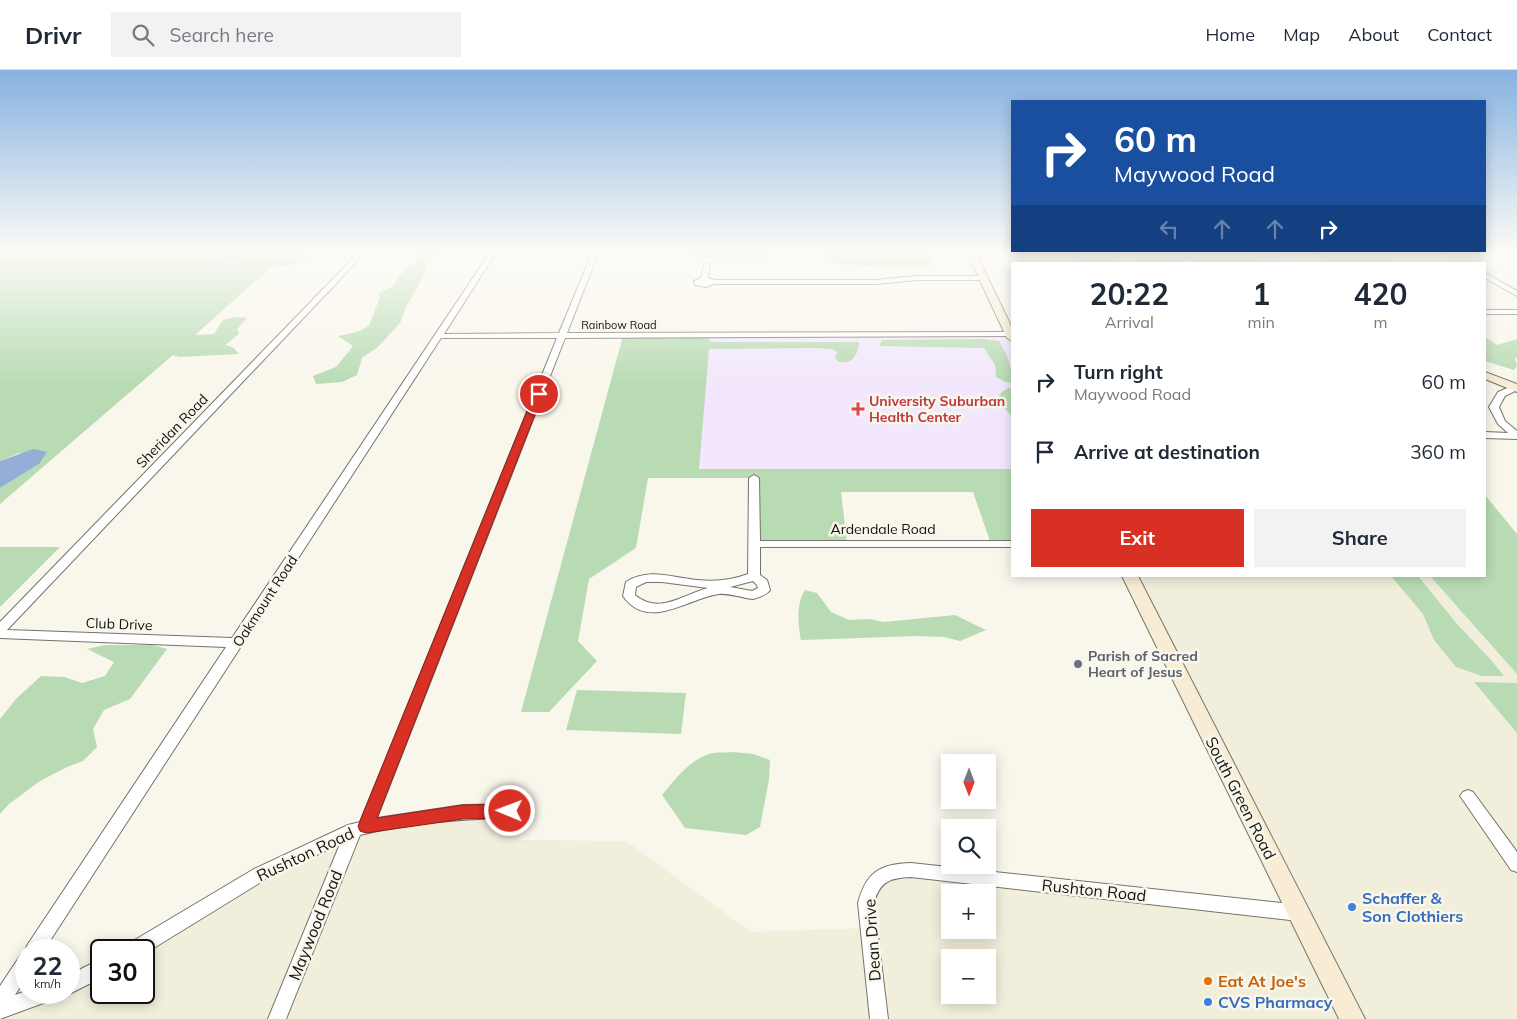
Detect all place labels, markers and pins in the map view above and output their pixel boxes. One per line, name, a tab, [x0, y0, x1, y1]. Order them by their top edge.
pin	[518, 373, 560, 415]
place label: University Suburban Health Center	[869, 392, 1005, 426]
marker: University Suburban Health Center	[851, 402, 865, 416]
place label: Parish of Sacred Heart of Jesus	[1088, 647, 1198, 681]
marker: Parish of Sacred Heart of Jesus	[1072, 658, 1084, 670]
place label: Schaffer & Son Clothiers	[1362, 888, 1463, 926]
marker: Schaffer & Son Clothiers	[1346, 901, 1358, 913]
place label: Eat At Joe's	[1218, 971, 1306, 991]
marker: Eat At Joe's	[1202, 975, 1214, 987]
place label: CVS Pharmacy	[1218, 992, 1333, 1012]
marker: CVS Pharmacy	[1202, 996, 1214, 1008]

